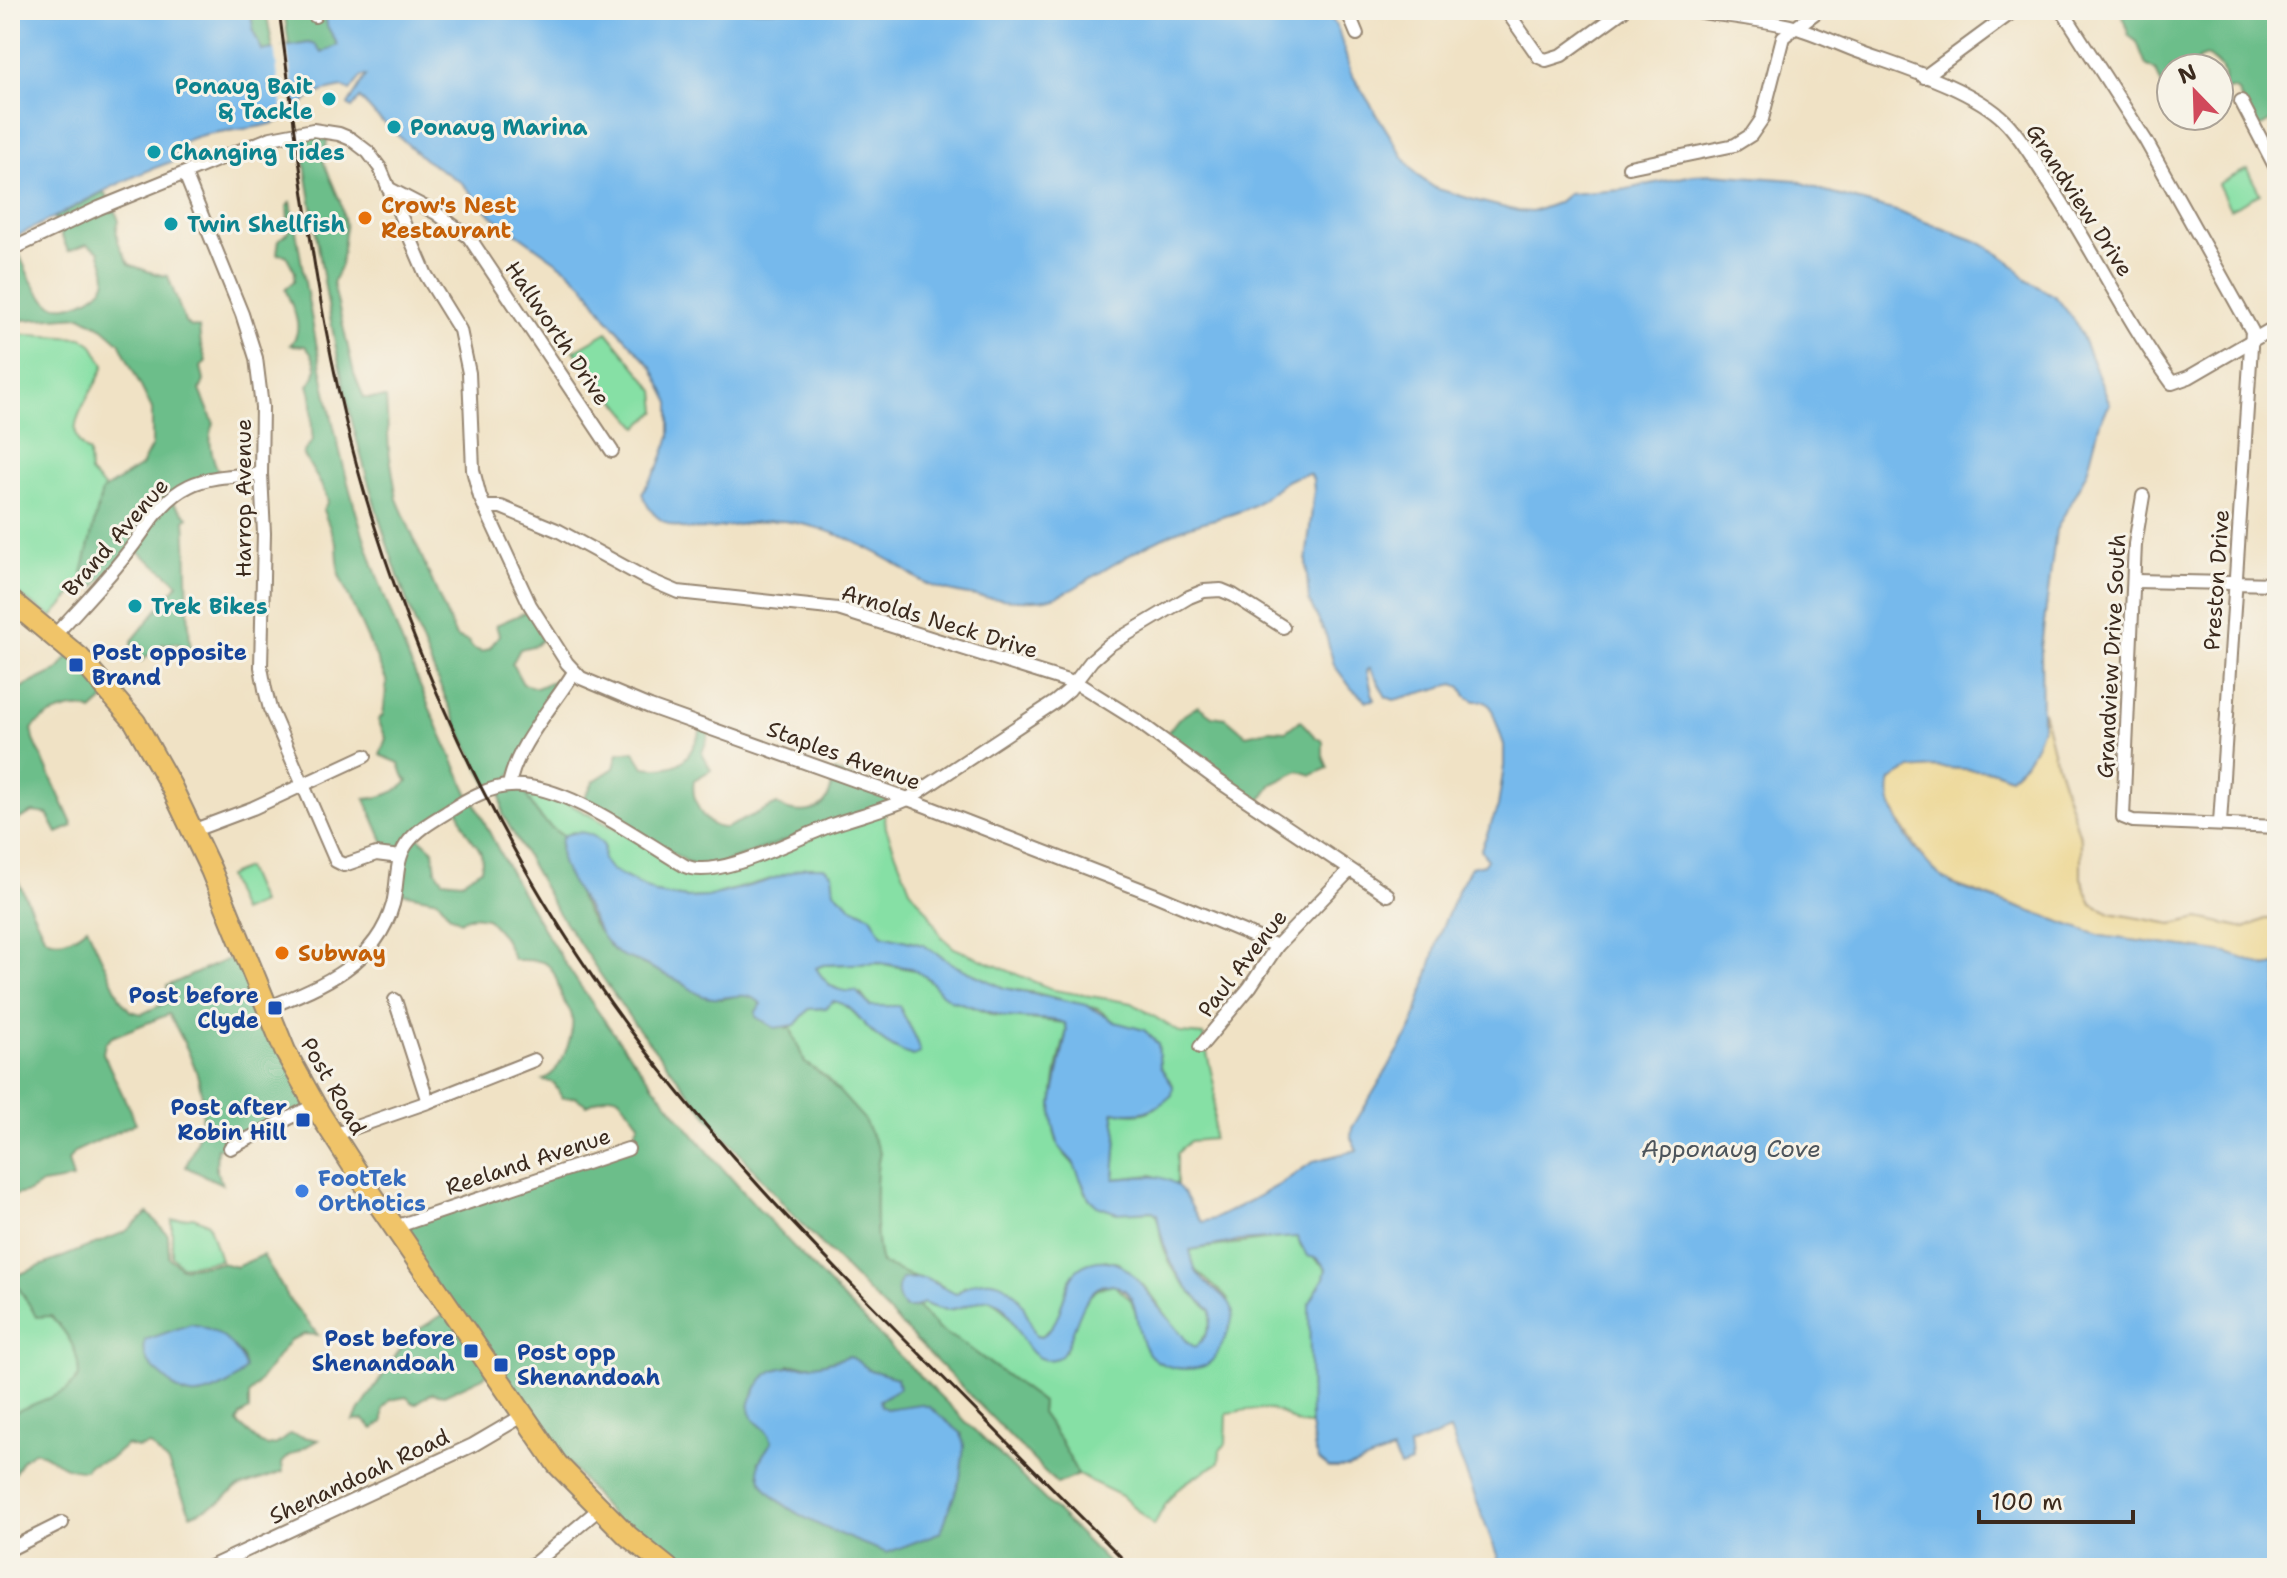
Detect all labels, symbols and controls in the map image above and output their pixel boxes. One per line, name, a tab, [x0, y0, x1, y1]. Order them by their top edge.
north arrow	[2155, 52, 2235, 132]
text: N	[2174, 57, 2201, 91]
place label: Ponaug Bait & Tackle	[175, 72, 313, 126]
marker: Ponaug Bait & Tackle	[320, 90, 338, 108]
place label: Ponaug Marina	[410, 113, 588, 142]
marker: Ponaug Marina	[385, 118, 403, 136]
street label: Grandview Drive	[2019, 118, 2140, 282]
place label: Changing Tides	[170, 138, 345, 167]
marker: Changing Tides	[145, 143, 163, 161]
place label: Crow's Nest Restaurant	[381, 191, 517, 245]
marker: Crow's Nest Restaurant	[356, 209, 374, 227]
place label: Twin Shellfish	[187, 210, 345, 239]
marker: Twin Shellfish	[162, 215, 180, 233]
street label: Hallworth Drive	[498, 255, 617, 411]
street label: Harrop Avenue	[229, 418, 258, 578]
street label: Brand Avenue	[56, 472, 175, 603]
street label: Preston Drive	[2197, 509, 2236, 652]
street label: Grandview Drive South	[2091, 533, 2132, 779]
street label: Arnolds Neck Drive	[838, 578, 1042, 665]
place label: Trek Bikes	[151, 592, 268, 621]
marker: Trek Bikes	[126, 597, 144, 615]
place label: Post opposite Brand	[92, 638, 247, 692]
marker: Post opposite Brand	[67, 656, 85, 674]
street label: Staples Avenue	[763, 714, 925, 797]
street label: Paul Avenue	[1191, 903, 1294, 1023]
place label: Subway	[298, 939, 386, 968]
marker: Subway	[273, 944, 291, 962]
place label: Post before Clyde	[129, 981, 259, 1035]
marker: Post before Clyde	[266, 999, 284, 1017]
street label: Post Road	[294, 1032, 373, 1140]
place label: Post after Robin Hill	[171, 1093, 287, 1147]
marker: Post after Robin Hill	[294, 1111, 312, 1129]
street label: Reeland Avenue	[442, 1121, 614, 1202]
water label: Apponaug Cove	[1641, 1133, 1821, 1165]
place label: FootTek Orthotics	[318, 1164, 426, 1218]
marker: FootTek Orthotics	[293, 1182, 311, 1200]
place label: Post before Shenandoah	[312, 1324, 455, 1378]
place label: Post opp Shenandoah	[517, 1338, 660, 1392]
marker: Post before Shenandoah	[462, 1342, 480, 1360]
marker: Post opp Shenandoah	[492, 1356, 510, 1374]
street label: Shenandoah Road	[265, 1422, 454, 1531]
scale bar	[1979, 1474, 2133, 1524]
text: 100 m	[1991, 1486, 2063, 1518]

